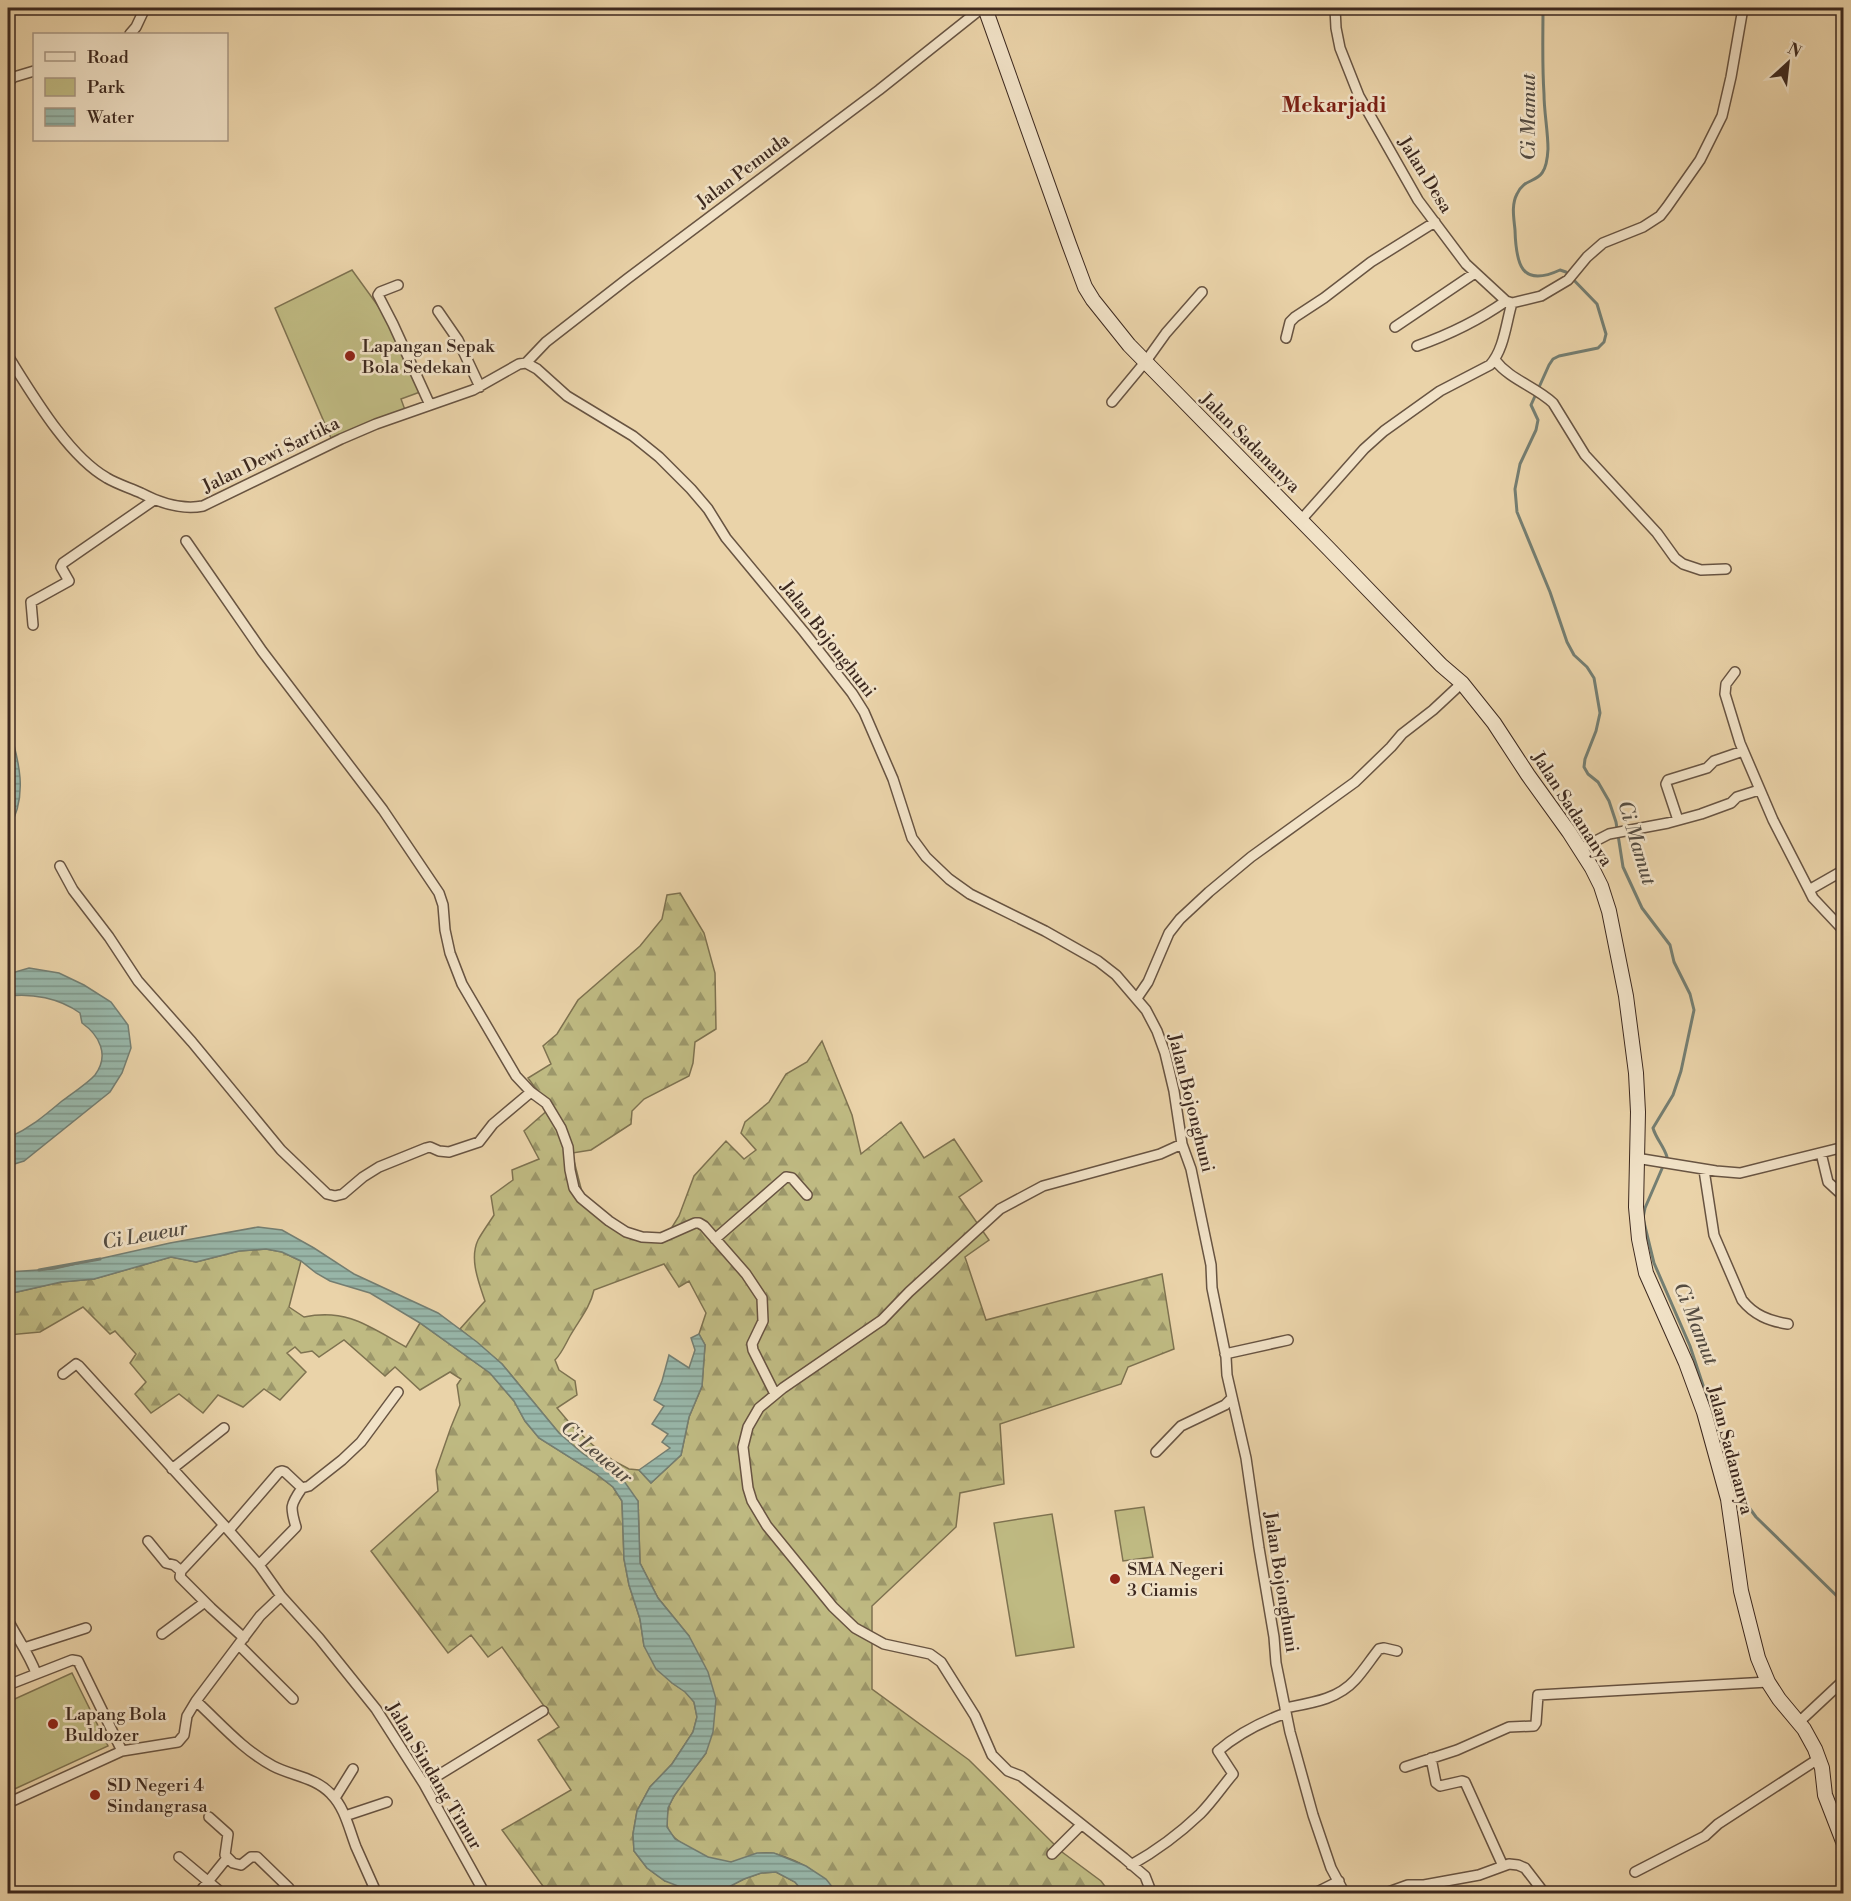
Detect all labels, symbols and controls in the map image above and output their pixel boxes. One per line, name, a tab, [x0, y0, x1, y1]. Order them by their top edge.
legend	[33, 33, 228, 141]
north arrow	[1758, 33, 1818, 93]
text: N	[1784, 39, 1805, 62]
text: Road	[87, 46, 130, 69]
water label: Ci Mamut	[1517, 73, 1542, 161]
text: Park	[87, 76, 126, 99]
district label: Mekarjadi	[1282, 93, 1386, 119]
text: Water	[86, 106, 135, 129]
street label: Jalan Pemuda	[691, 128, 795, 214]
street label: Jalan Desa	[1392, 132, 1458, 218]
place label: Lapangan Sepak Bola Sedekan	[361, 335, 496, 379]
marker: Lapangan Sepak Bola Sedekan	[343, 349, 357, 363]
street label: Jalan Sadananya	[1194, 387, 1306, 499]
street label: Jalan Dewi Sartika	[198, 411, 344, 499]
street label: Jalan Bojonghuni	[775, 575, 881, 702]
street label: Jalan Sadananya	[1526, 746, 1618, 872]
water label: Ci Mamut	[1611, 798, 1661, 889]
street label: Jalan Bojonghuni	[1162, 1030, 1219, 1175]
water label: Ci Leueur	[100, 1216, 190, 1256]
water label: Ci Mamut	[1667, 1279, 1723, 1369]
street label: Jalan Sadananya	[1701, 1382, 1758, 1518]
water label: Ci Leueur	[555, 1416, 637, 1491]
street label: Jalan Bojonghuni	[1258, 1509, 1303, 1654]
place label: SMA Negeri 3 Ciamis	[1127, 1558, 1224, 1602]
marker: SMA Negeri 3 Ciamis	[1108, 1572, 1122, 1586]
street label: Jalan Sindang Timur	[380, 1697, 487, 1854]
place label: Lapang Bola Buldozer	[64, 1703, 167, 1747]
marker: Lapang Bola Buldozer	[46, 1717, 60, 1731]
place label: SD Negeri 4 Sindangrasa	[107, 1774, 209, 1818]
marker: SD Negeri 4 Sindangrasa	[88, 1788, 102, 1802]

